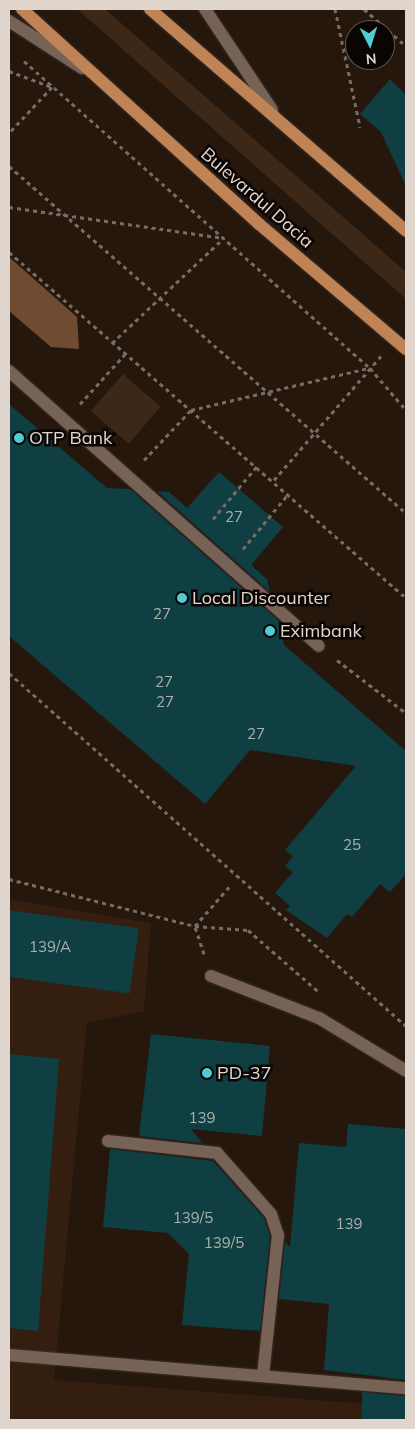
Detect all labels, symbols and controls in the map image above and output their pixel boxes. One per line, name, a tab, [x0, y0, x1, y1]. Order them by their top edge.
north arrow	[345, 20, 395, 70]
text: N	[365, 50, 377, 68]
street label: Bulevardul Dacia	[196, 143, 318, 253]
place label: OTP Bank	[29, 427, 112, 449]
marker: OTP Bank	[13, 432, 25, 444]
house number: 27	[225, 508, 243, 526]
place label: Local Discounter	[192, 587, 330, 609]
marker: Local Discounter	[176, 592, 188, 604]
house number: 27	[153, 605, 171, 623]
place label: Eximbank	[280, 620, 362, 642]
marker: Eximbank	[264, 625, 276, 637]
house number: 27	[155, 673, 173, 691]
house number: 27	[156, 693, 174, 711]
house number: 27	[247, 725, 265, 743]
house number: 25	[343, 836, 361, 854]
house number: 139/A	[29, 938, 71, 956]
place label: PD-37	[217, 1062, 271, 1084]
marker: PD-37	[201, 1067, 213, 1079]
house number: 139	[189, 1109, 215, 1127]
house number: 139/5	[173, 1209, 213, 1227]
house number: 139	[336, 1215, 362, 1233]
house number: 139/5	[204, 1234, 244, 1252]

